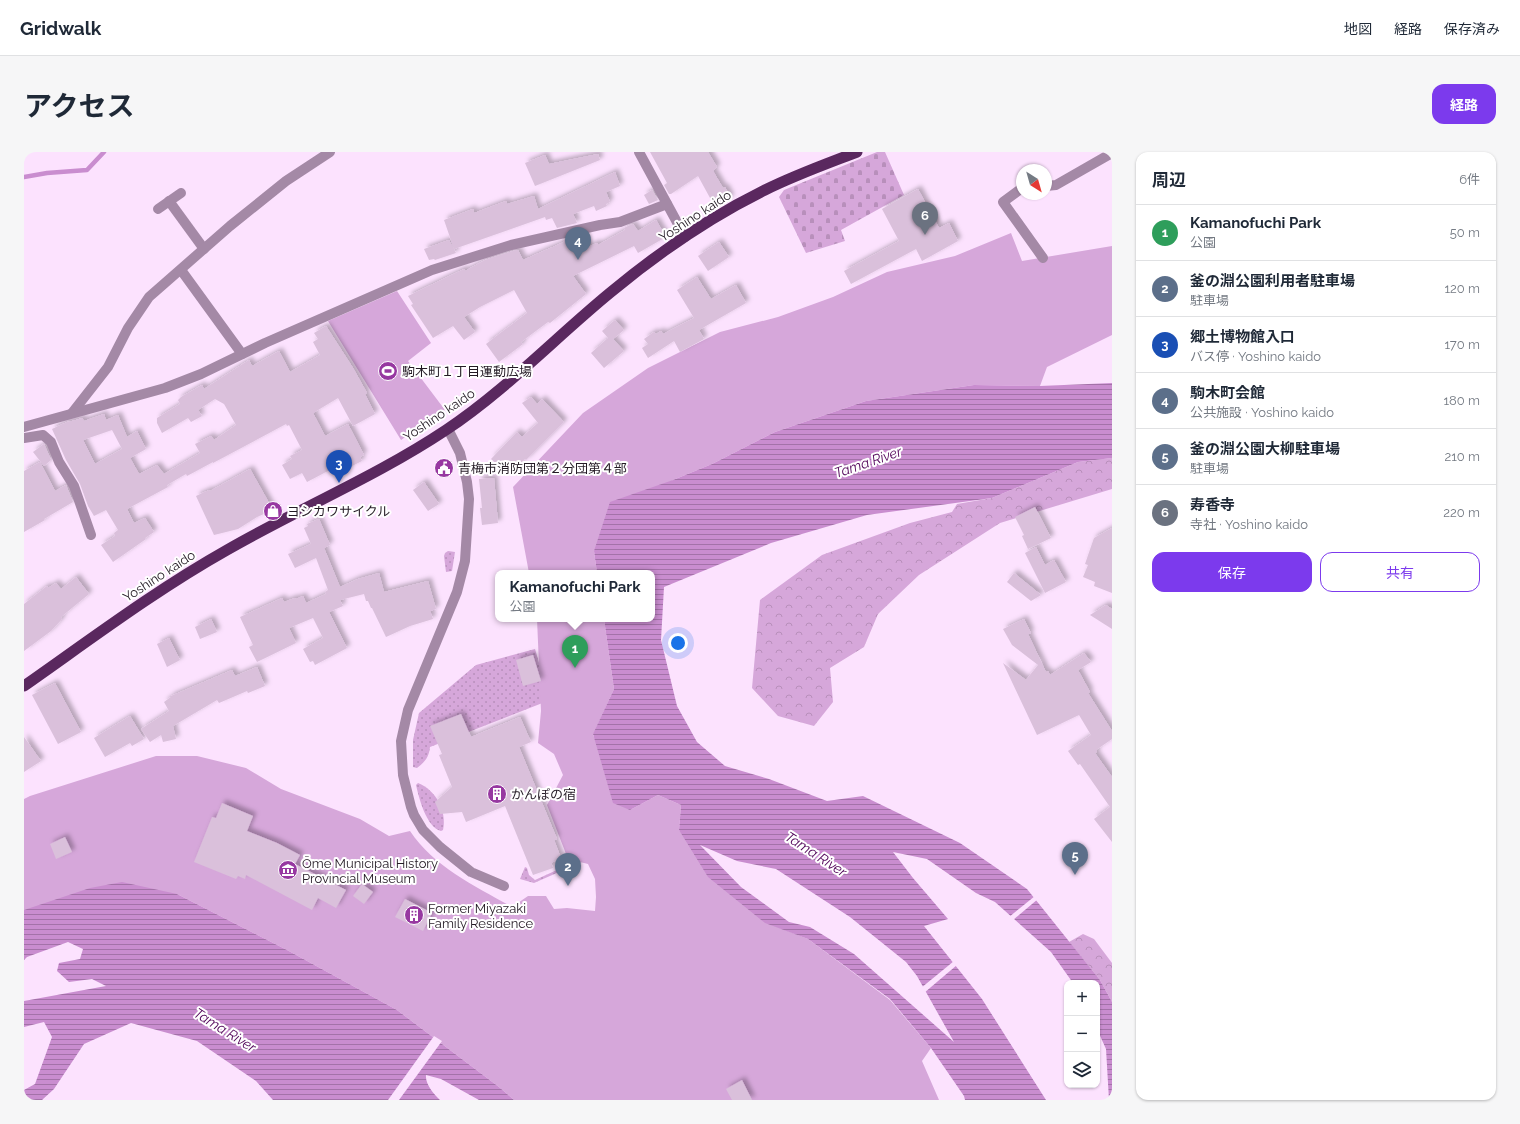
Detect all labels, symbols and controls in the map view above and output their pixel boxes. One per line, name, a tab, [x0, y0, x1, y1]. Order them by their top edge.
text: Gridwalk	[20, 17, 101, 39]
text: 地図	[1344, 21, 1372, 37]
text: 経路	[1394, 21, 1422, 37]
text: 保存済み	[1444, 21, 1500, 37]
button: 経路	[1432, 84, 1496, 124]
text: アクセス	[24, 90, 135, 123]
north arrow	[1016, 164, 1052, 200]
text: 周辺	[1152, 170, 1186, 190]
text: 6件	[1459, 172, 1480, 187]
street label: Yoshino kaido	[656, 187, 734, 245]
pin: 6	[912, 202, 938, 235]
text: Kamanofuchi Park	[1190, 214, 1321, 232]
text: 1	[1162, 225, 1168, 240]
text: 50 m	[1450, 225, 1480, 240]
pin: 4	[565, 227, 591, 260]
text: 公園	[1190, 235, 1216, 250]
text: 釜の淵公園利用者駐車場	[1190, 272, 1355, 290]
text: 2	[1161, 281, 1169, 296]
text: 120 m	[1444, 281, 1480, 296]
text: 駐車場	[1190, 293, 1229, 308]
text: 郷土博物館入口	[1190, 328, 1295, 346]
text: 3	[1161, 337, 1169, 352]
text: 170 m	[1444, 337, 1480, 352]
text: バス停 · Yoshino kaido	[1190, 349, 1321, 364]
sports icon: 駒木町１丁目運動広場	[377, 360, 399, 382]
place label: 駒木町１丁目運動広場	[402, 364, 532, 379]
text: 駒木町会館	[1190, 384, 1265, 402]
street label: Yoshino kaido	[400, 385, 478, 444]
text: 4	[1161, 393, 1169, 408]
text: 180 m	[1444, 393, 1480, 408]
text: 公共施設 · Yoshino kaido	[1190, 405, 1334, 420]
text: 釜の淵公園大柳駐車場	[1190, 440, 1340, 458]
water label: Tama River	[832, 443, 905, 481]
text: 5	[1161, 449, 1169, 464]
text: 210 m	[1444, 449, 1480, 464]
pin: 3	[326, 450, 352, 483]
public building icon: 青梅市消防団第２分団第４部	[433, 457, 455, 479]
place label: 青梅市消防団第２分団第４部	[458, 461, 627, 476]
text: 駐車場	[1190, 461, 1229, 476]
text: 寿香寺	[1190, 496, 1235, 514]
shop icon: ヨシカワサイクル	[262, 500, 284, 522]
place label: ヨシカワサイクル	[287, 504, 390, 519]
text: 6	[1161, 505, 1169, 520]
text: 220 m	[1443, 505, 1480, 520]
text: 寺社 · Yoshino kaido	[1190, 517, 1308, 532]
street label: Yoshino kaido	[120, 547, 198, 605]
button: 保存	[1152, 552, 1312, 592]
button: 共有	[1320, 552, 1480, 592]
popup	[495, 570, 655, 622]
text: Kamanofuchi Park	[509, 578, 641, 596]
text: 公園	[509, 599, 535, 614]
your location	[668, 633, 688, 653]
pin: 1	[562, 635, 588, 668]
building icon: かんぽの宿	[486, 783, 508, 805]
place label: かんぽの宿	[511, 787, 576, 802]
water label: Tama River	[782, 828, 851, 880]
pin: 5	[1062, 842, 1088, 875]
pin: 2	[555, 853, 581, 886]
place label: Ōme Municipal History Provincial Museum	[302, 856, 438, 886]
museum icon: Ōme Municipal History Provincial Museum	[277, 859, 299, 881]
place label: Former Miyazaki Family Residence	[428, 901, 533, 931]
building icon: Former Miyazaki Family Residence	[403, 904, 425, 926]
map controls	[1064, 980, 1100, 1088]
button: +	[1064, 980, 1100, 1016]
water label: Tama River	[191, 1005, 260, 1056]
button: −	[1064, 1016, 1100, 1052]
button: layers	[1064, 1052, 1100, 1088]

